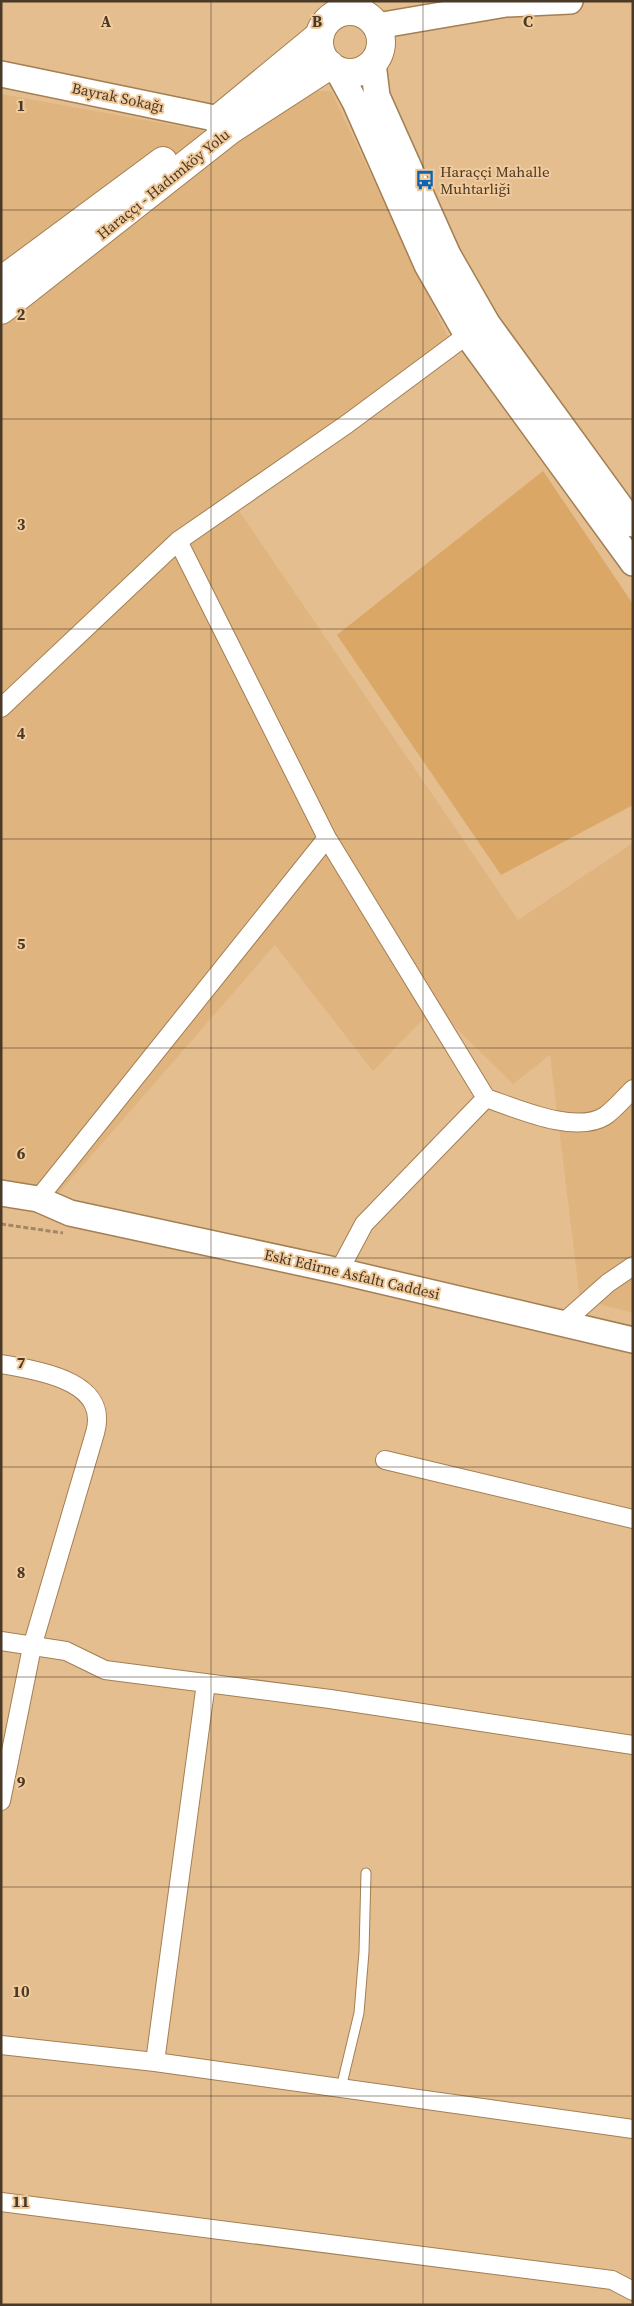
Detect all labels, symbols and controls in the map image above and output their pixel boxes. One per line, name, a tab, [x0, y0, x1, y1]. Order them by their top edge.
text: A	[101, 10, 112, 32]
text: B	[312, 10, 323, 32]
text: C	[523, 10, 533, 32]
street label: Bayrak Sokağı	[70, 77, 166, 117]
text: 1	[17, 94, 25, 116]
street label: Haraççı - Hadımköy Yolu	[92, 124, 234, 244]
place label: Haraççi Mahalle Muhtarliği	[440, 161, 550, 199]
bus stop icon: Haraççi Mahalle Muhtarliği	[414, 169, 436, 191]
text: 2	[17, 303, 26, 325]
text: 3	[17, 513, 26, 535]
text: 4	[17, 722, 26, 744]
text: 5	[17, 932, 26, 954]
text: 6	[17, 1142, 26, 1164]
street label: Eski Edirne Asfaltı Caddesi	[262, 1244, 442, 1304]
text: 7	[17, 1351, 26, 1373]
text: 8	[17, 1561, 25, 1583]
text: 9	[17, 1771, 26, 1793]
text: 10	[12, 1980, 30, 2002]
text: 11	[12, 2190, 30, 2212]

